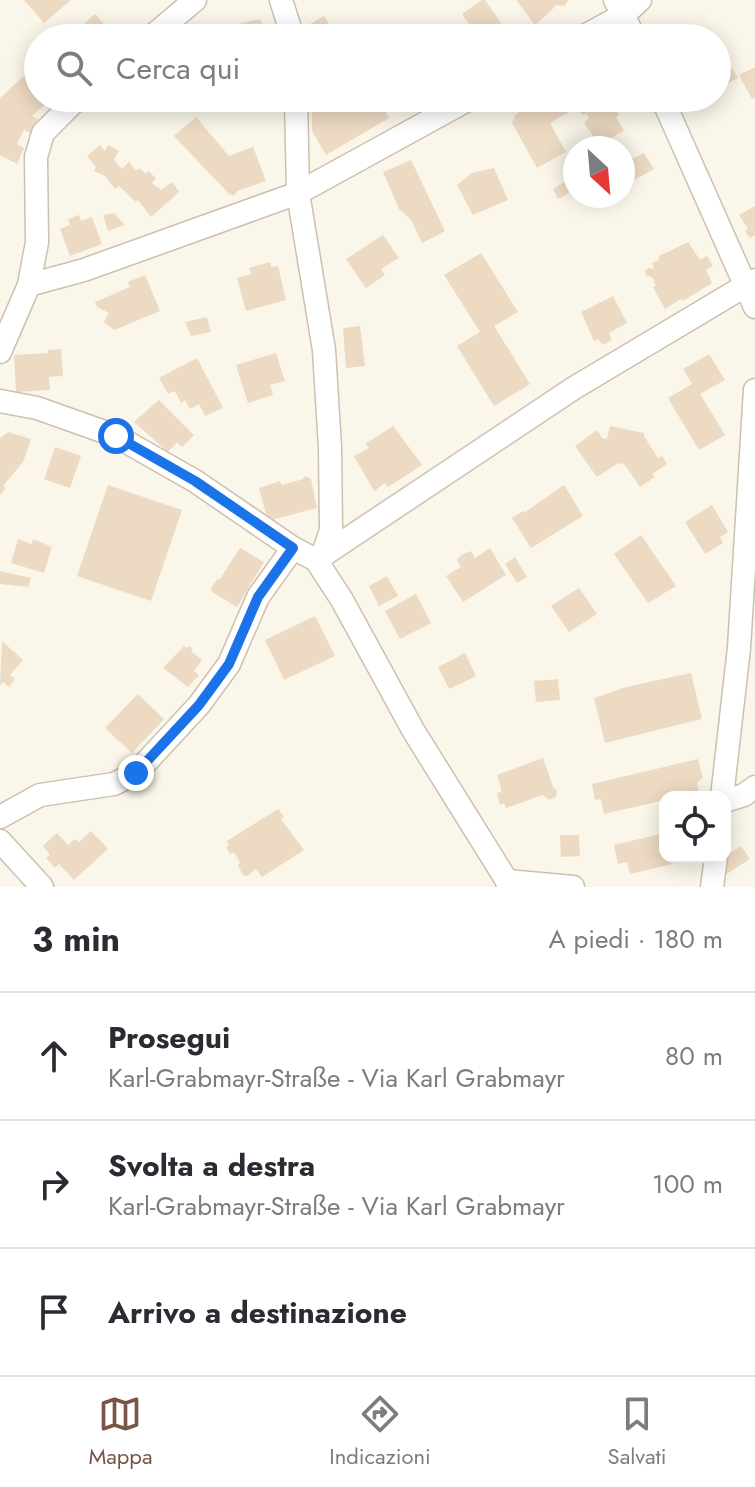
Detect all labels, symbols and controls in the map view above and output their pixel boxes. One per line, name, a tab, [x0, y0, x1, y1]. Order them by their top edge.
search box	[24, 24, 731, 112]
icon: search	[52, 46, 96, 90]
text: Cerca qui	[116, 47, 240, 90]
north arrow	[563, 136, 635, 208]
route start	[98, 418, 134, 454]
route end	[118, 755, 154, 791]
map controls	[659, 791, 731, 863]
button: locate	[659, 791, 731, 863]
text: 3 min	[32, 915, 120, 964]
text: A piedi · 180 m	[549, 920, 723, 958]
text: Prosegui	[108, 1016, 230, 1059]
icon: ahead	[32, 1034, 76, 1078]
text: 80 m	[665, 1037, 723, 1075]
text: Karl-Grabmayr-Straße - Via Karl Grabmayr	[108, 1059, 565, 1097]
text: Svolta a destra	[108, 1144, 315, 1187]
icon: right	[32, 1162, 76, 1206]
text: 100 m	[652, 1165, 723, 1203]
text: Karl-Grabmayr-Straße - Via Karl Grabmayr	[108, 1187, 565, 1225]
icon: arrive	[32, 1290, 76, 1334]
text: Arrivo a destinazione	[108, 1291, 407, 1334]
tab: Mappa	[88, 1392, 153, 1472]
tab: Indicazioni	[329, 1392, 431, 1472]
tab: Salvati	[608, 1392, 667, 1472]

